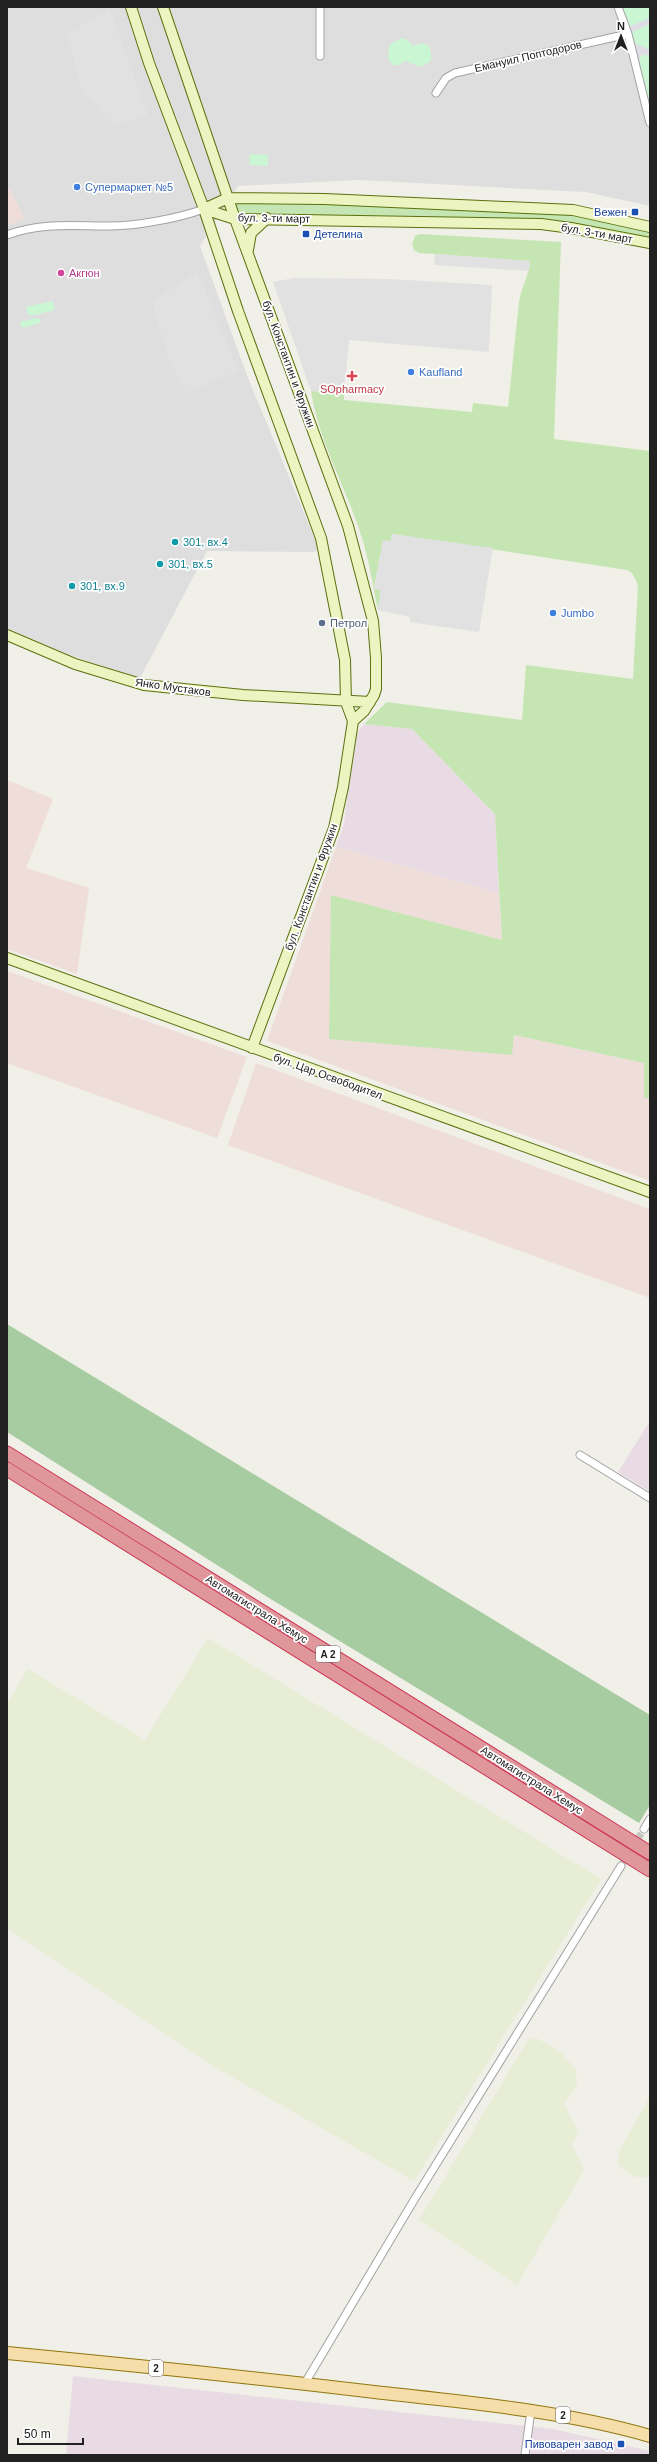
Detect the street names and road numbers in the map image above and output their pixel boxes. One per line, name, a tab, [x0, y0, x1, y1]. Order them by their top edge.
street label: Емануил Поптодоров	[473, 38, 583, 74]
street label: бул. 3-ти март	[238, 211, 310, 225]
street label: бул. 3-ти март	[560, 221, 634, 245]
street label: бул. Константин и Фружин	[260, 299, 318, 429]
street label: Янко Мустаков	[134, 676, 212, 698]
street label: бул. Константин и Фружин	[282, 822, 340, 952]
street label: бул. Цар Освободител	[272, 1051, 384, 1101]
street label: Автомагистрала Хемус	[204, 1573, 311, 1646]
road number: A 2	[316, 1646, 340, 1662]
street label: Автомагистрала Хемус	[479, 1744, 586, 1817]
road number: 2	[149, 2360, 163, 2376]
road number: 2	[556, 2407, 570, 2423]

